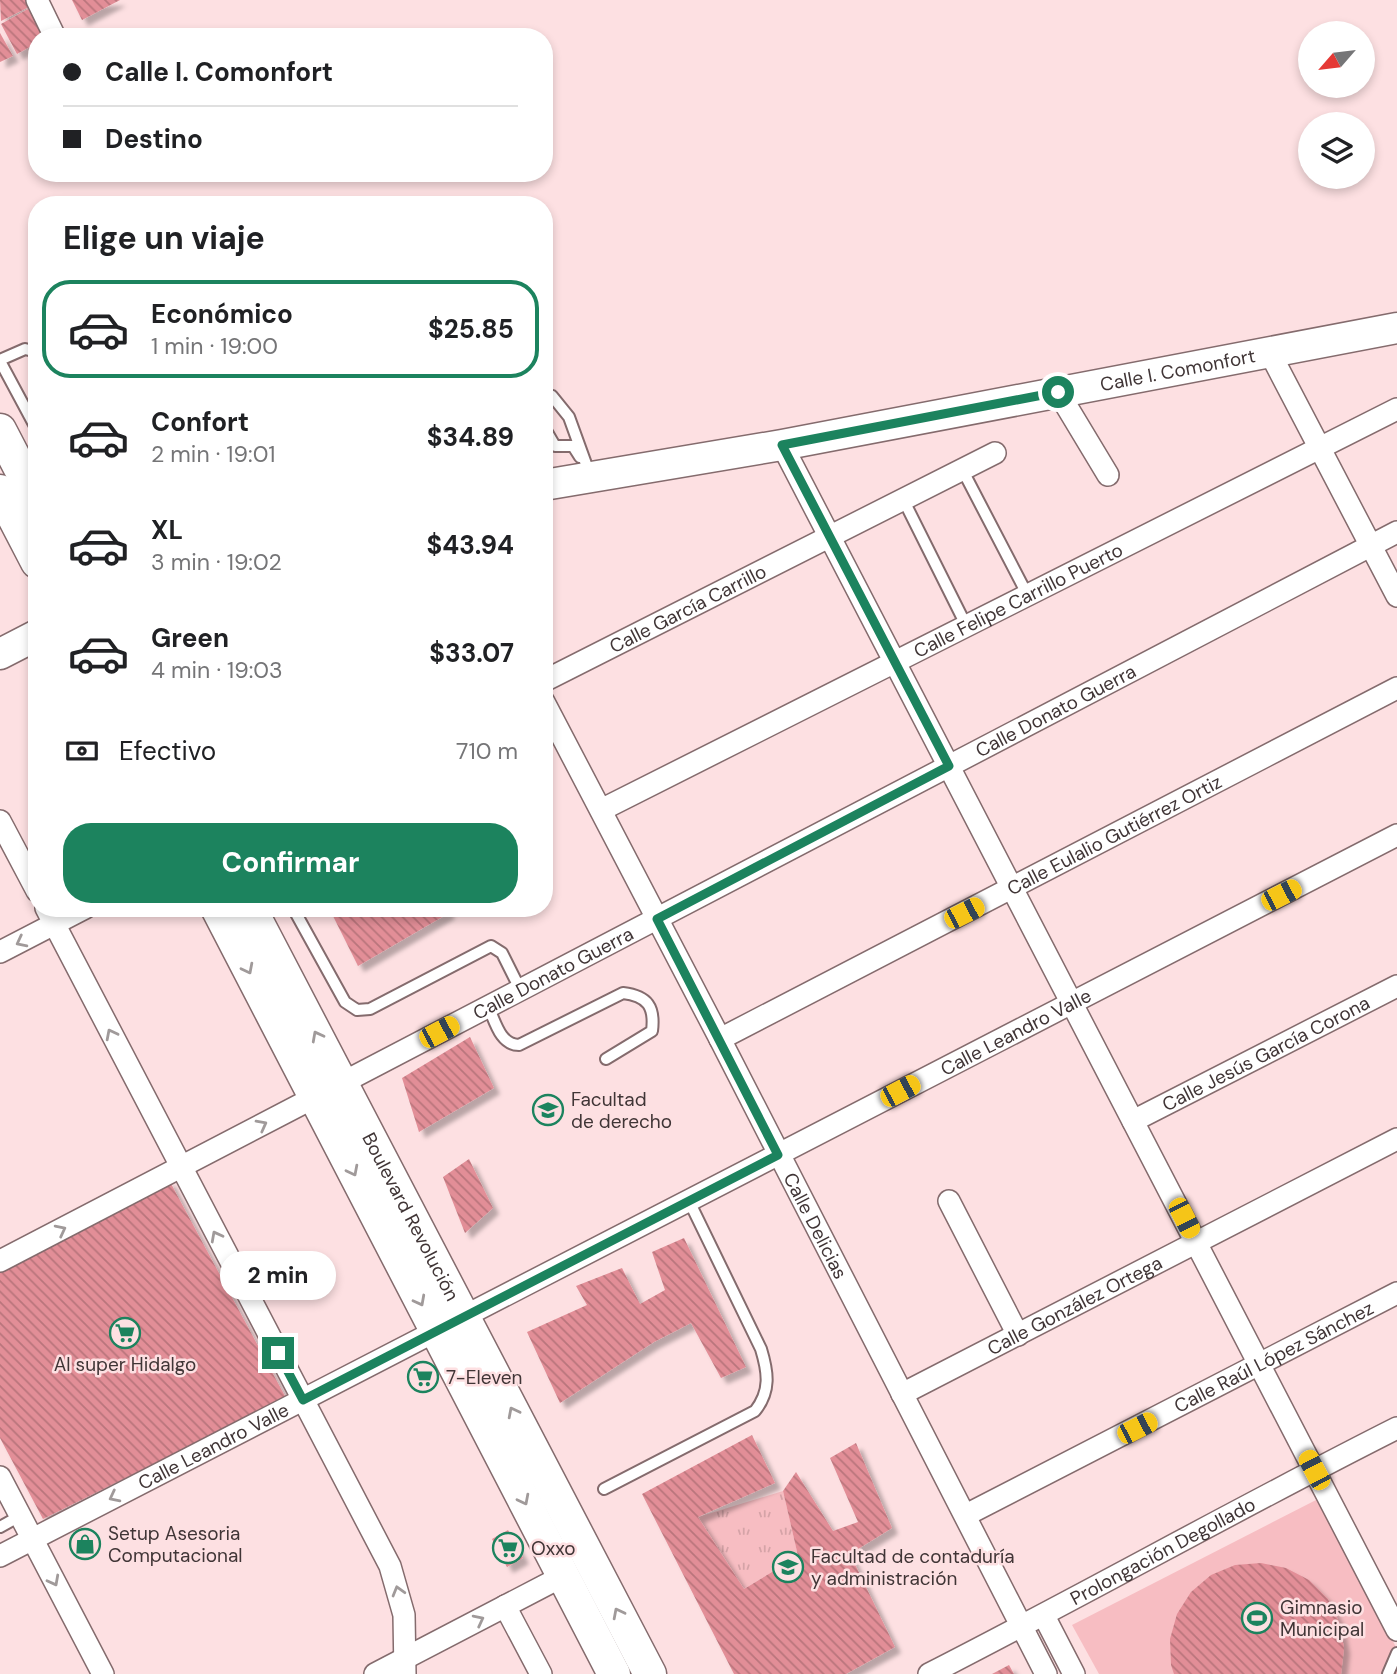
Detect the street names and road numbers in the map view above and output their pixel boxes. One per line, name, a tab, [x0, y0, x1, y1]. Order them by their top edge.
street label: Calle I. Comonfort	[1098, 343, 1257, 397]
street label: Calle Felipe Carrillo Puerto	[909, 537, 1127, 664]
street label: Calle García Carrillo	[605, 559, 771, 659]
street label: Calle Donato Guerra	[971, 659, 1140, 763]
street label: Calle Eulalio Gutiérrez Ortiz	[1003, 769, 1226, 901]
street label: Calle Donato Guerra	[469, 921, 638, 1025]
street label: Calle Leandro Valle	[936, 983, 1096, 1081]
street label: Calle Jesús García Corona	[1158, 990, 1374, 1117]
street label: Boulevard Revolución	[356, 1128, 465, 1305]
street label: Calle Delicias	[778, 1168, 853, 1283]
street label: Calle González Ortega	[983, 1250, 1166, 1361]
street label: Calle Raúl López Sánchez	[1170, 1295, 1378, 1419]
street label: Calle Leandro Valle	[134, 1397, 293, 1496]
street label: Prolongación Degollado	[1066, 1492, 1260, 1611]

